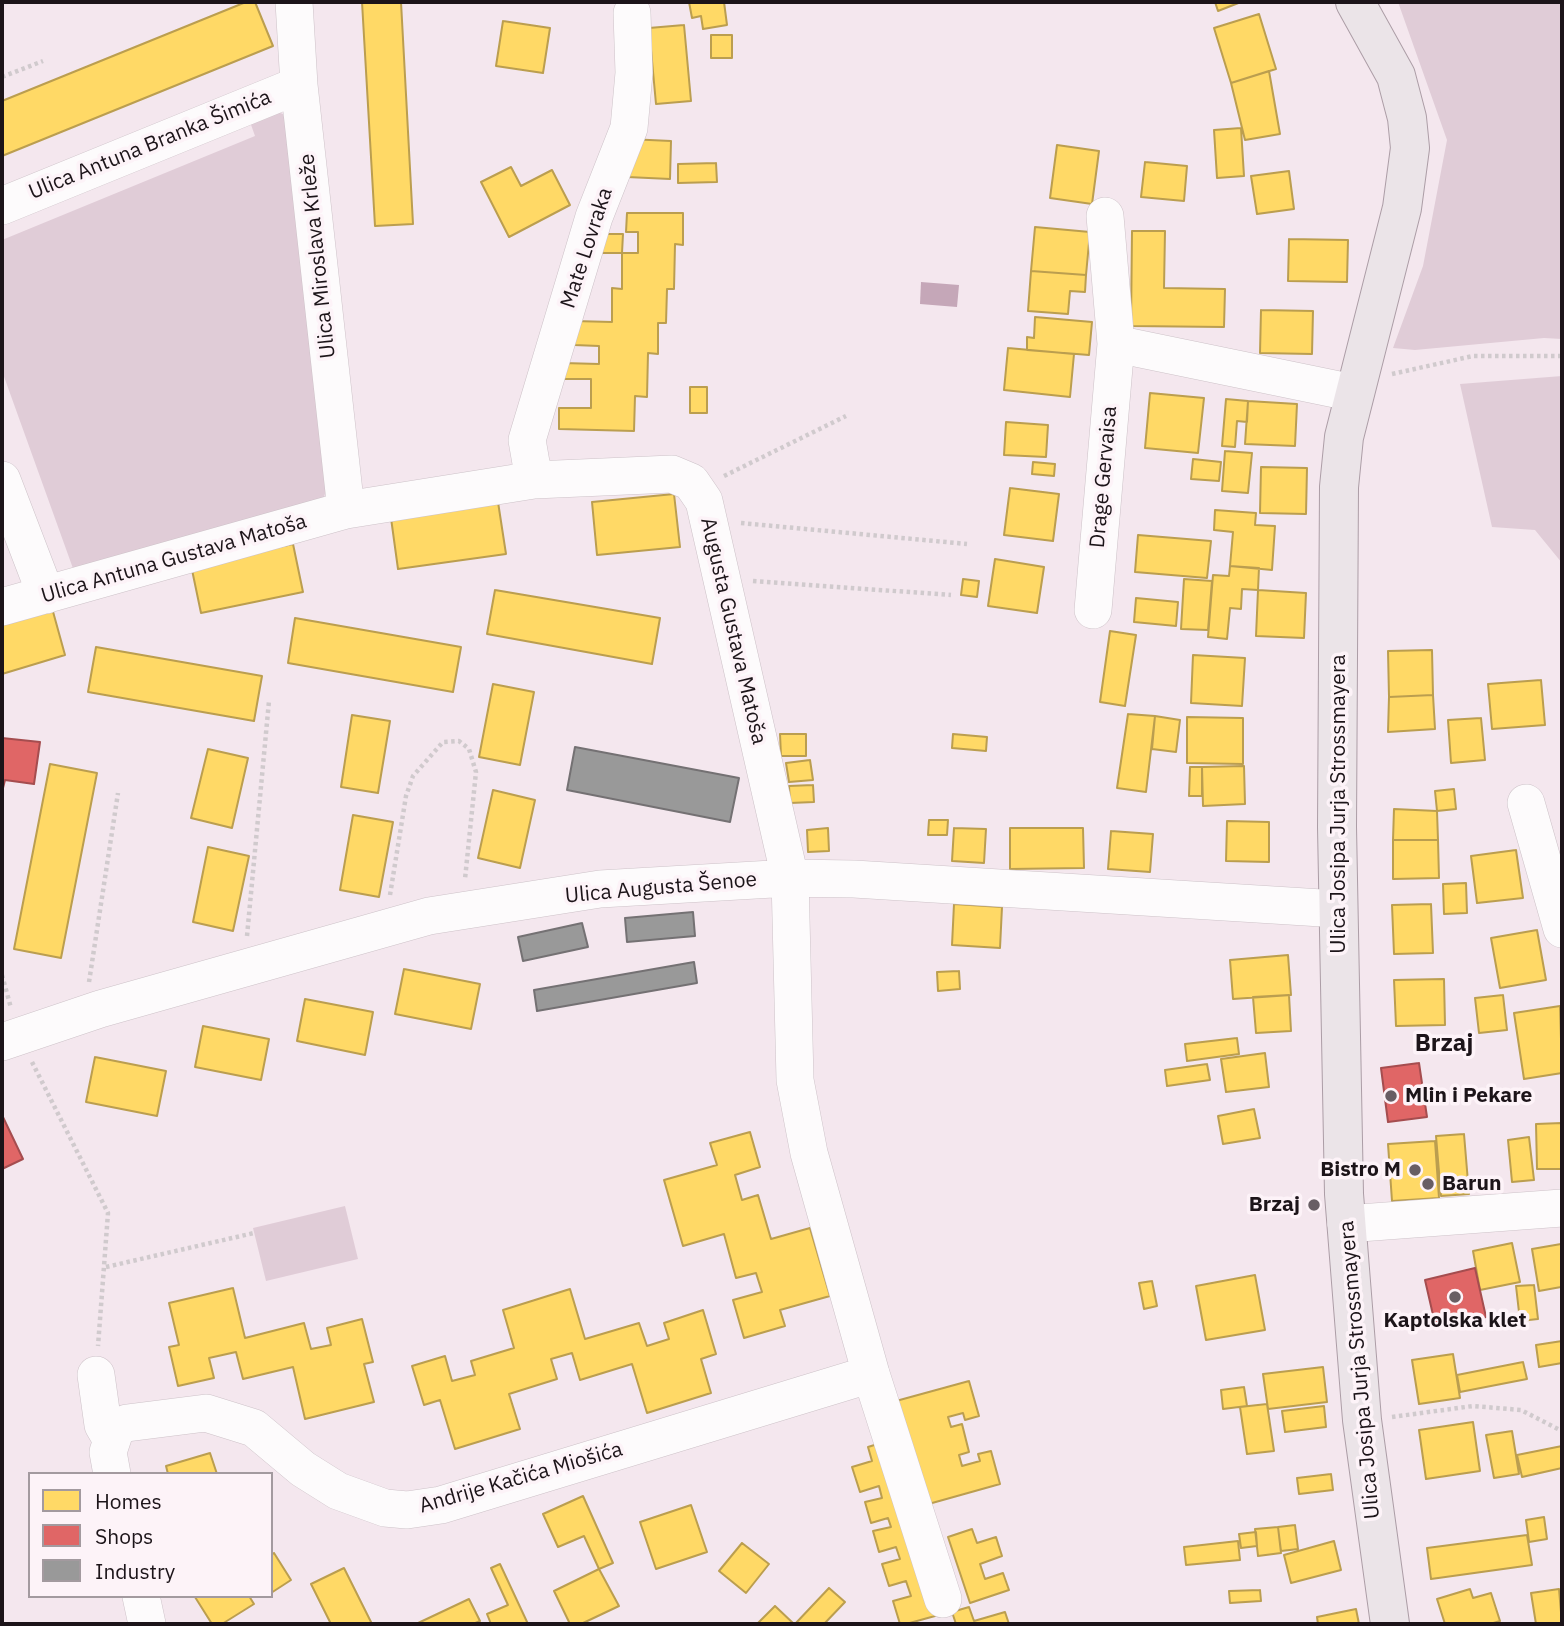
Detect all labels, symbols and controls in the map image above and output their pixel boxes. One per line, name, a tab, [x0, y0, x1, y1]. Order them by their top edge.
street label: Ulica Antuna Branka Šimića	[25, 85, 275, 205]
street label: Ulica Miroslava Krleže	[295, 152, 341, 360]
street label: Mate Lovraka	[556, 185, 618, 311]
street label: Drage Gervaisa	[1085, 405, 1123, 549]
street label: Ulica Antuna Gustava Matoša	[38, 509, 310, 609]
street label: Augusta Gustava Matoša	[695, 515, 771, 747]
street label: Ulica Josipa Jurja Strossmayera	[1326, 654, 1352, 954]
street label: Ulica Augusta Šenoe	[564, 867, 758, 909]
district label: Brzaj	[1415, 1030, 1473, 1058]
place label: Mlin i Pekare	[1405, 1083, 1532, 1109]
marker: Mlin i Pekare	[1383, 1088, 1399, 1104]
place label: Bistro M	[1320, 1157, 1401, 1183]
marker: Bistro M	[1407, 1162, 1423, 1178]
place label: Barun	[1442, 1171, 1501, 1197]
marker: Barun	[1420, 1176, 1436, 1192]
place label: Brzaj	[1249, 1192, 1300, 1218]
marker: Brzaj	[1306, 1197, 1322, 1213]
street label: Ulica Josipa Jurja Strossmayera	[1334, 1220, 1386, 1520]
marker: Kaptolska klet	[1447, 1289, 1463, 1305]
place label: Kaptolska klet	[1383, 1308, 1527, 1334]
street label: Andrije Kačića Miošića	[416, 1437, 626, 1519]
legend	[28, 1472, 273, 1598]
text: Homes	[95, 1487, 162, 1515]
text: Shops	[95, 1522, 153, 1550]
text: Industry	[95, 1557, 175, 1585]

